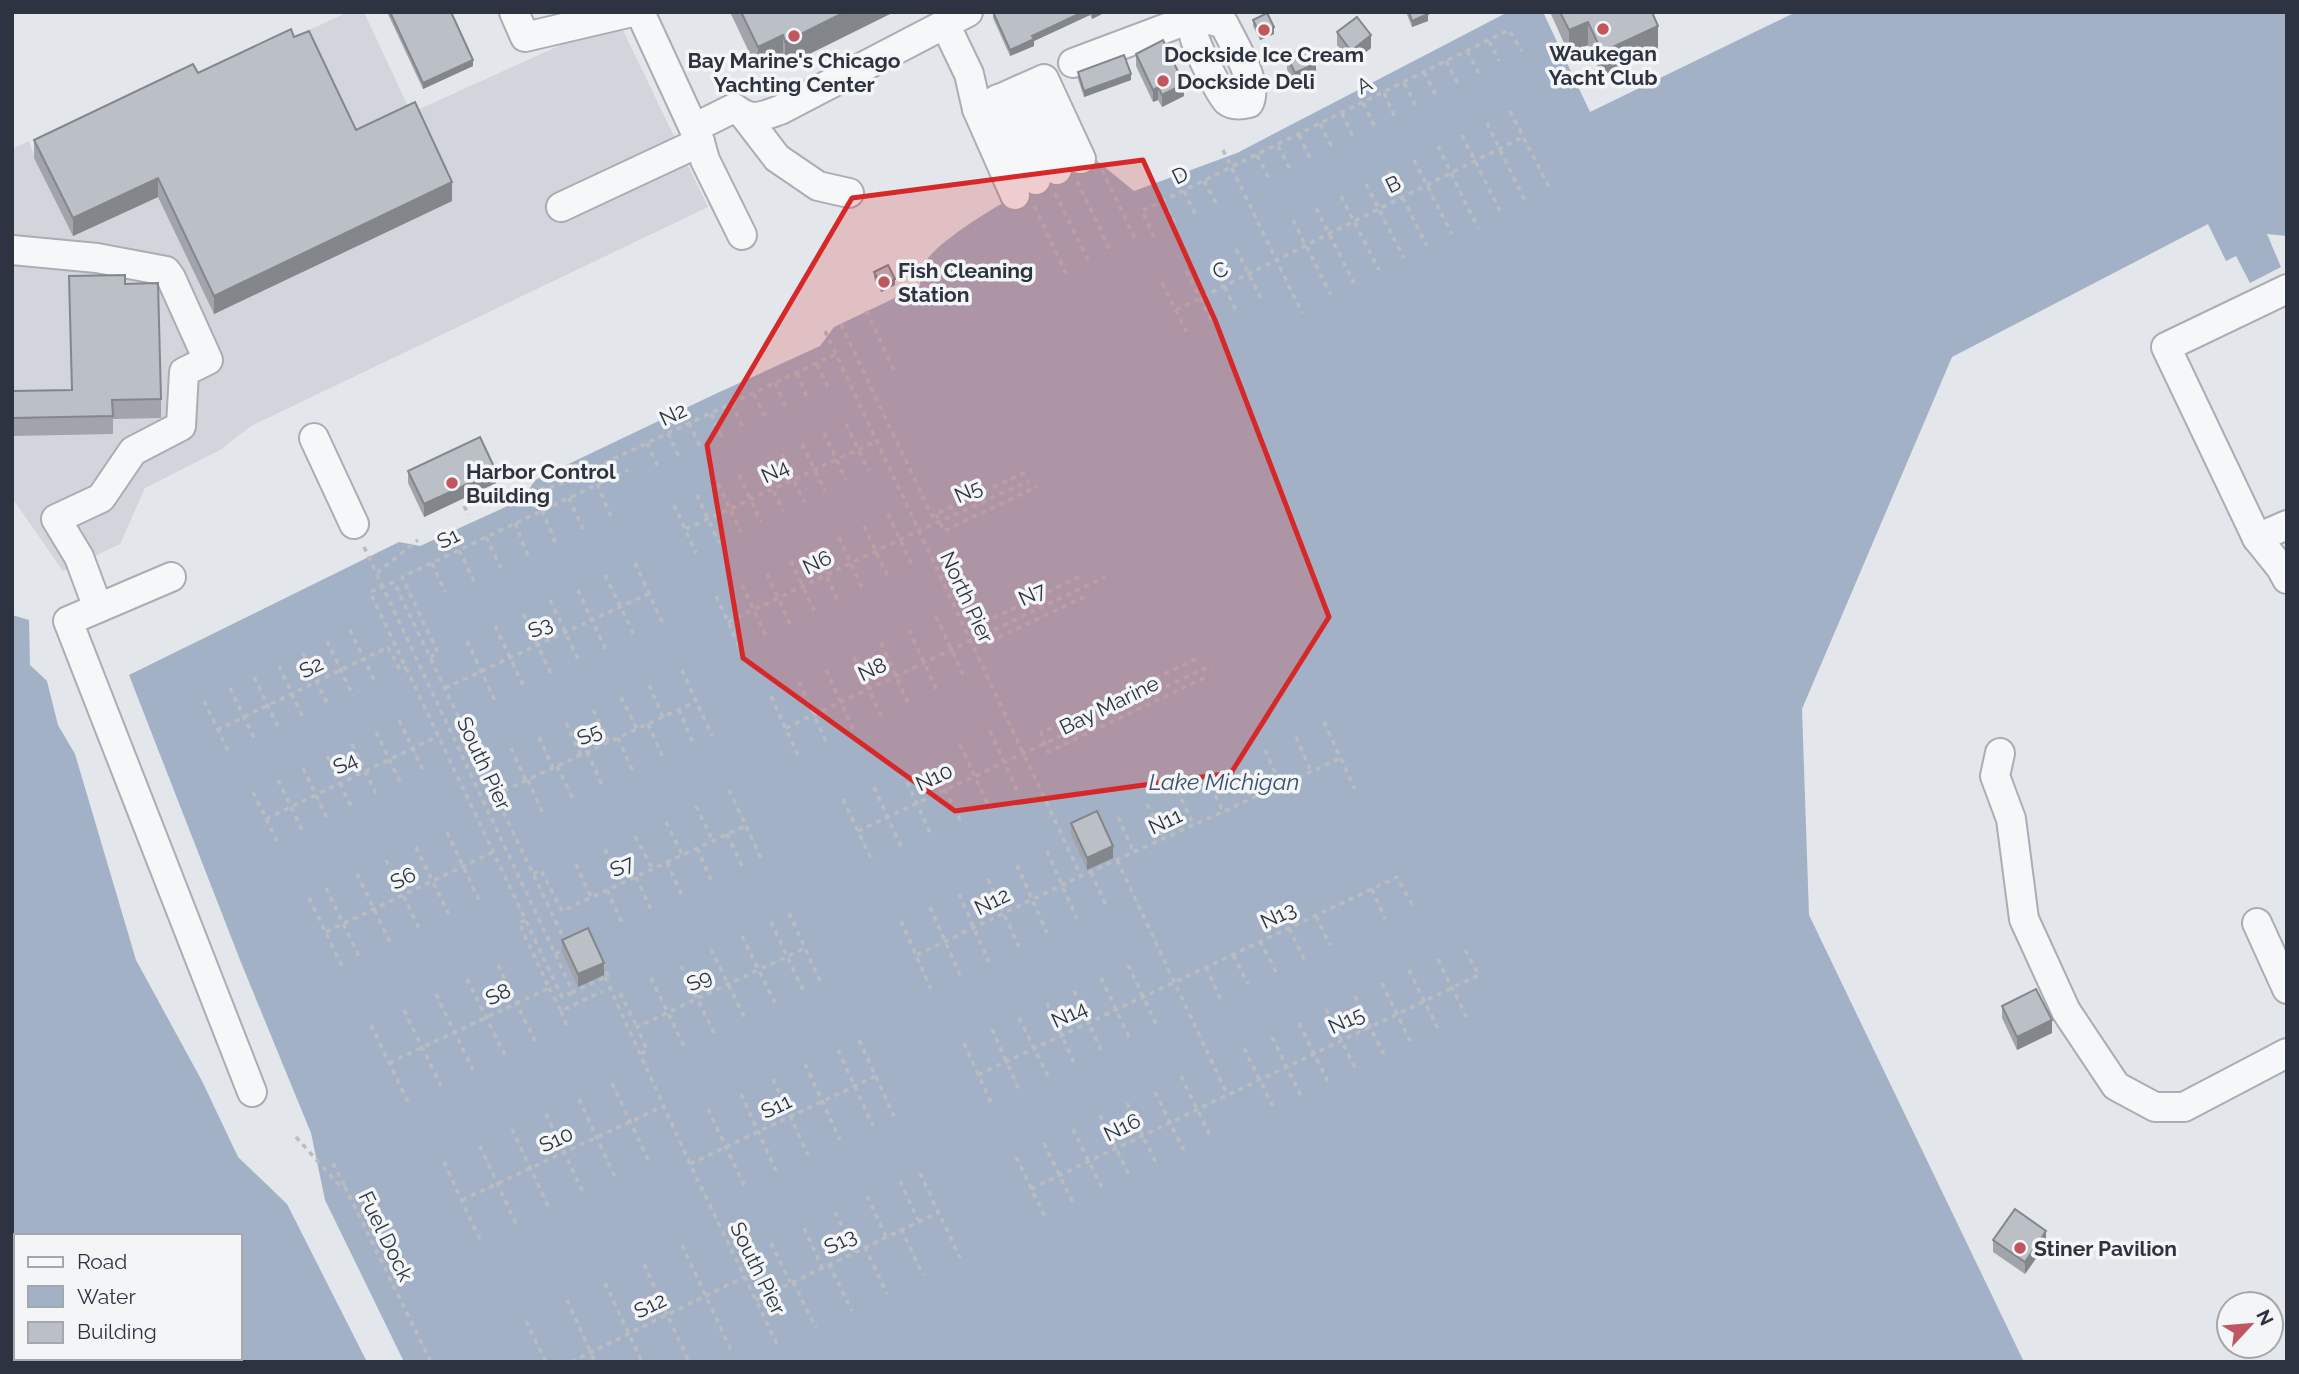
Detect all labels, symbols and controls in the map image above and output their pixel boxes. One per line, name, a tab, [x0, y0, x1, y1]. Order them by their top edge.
marker: Waukegan Yacht Club	[1595, 21, 1611, 37]
marker: Dockside Ice Cream	[1256, 22, 1272, 38]
marker: Bay Marine's Chicago Yachting Center	[786, 28, 802, 44]
place label: Waukegan Yacht Club	[1549, 41, 1658, 90]
place label: Dockside Ice Cream	[1164, 42, 1364, 67]
place label: Bay Marine's Chicago Yachting Center	[687, 48, 901, 97]
place label: Dockside Deli	[1177, 69, 1315, 94]
street label: A	[1352, 71, 1376, 99]
marker: Dockside Deli	[1155, 73, 1171, 89]
street label: D	[1168, 160, 1192, 190]
street label: B	[1381, 170, 1405, 198]
street label: C	[1208, 256, 1232, 284]
place label: Fish Cleaning Station	[898, 258, 1033, 307]
marker: Fish Cleaning Station	[876, 274, 892, 290]
street label: N2	[655, 397, 691, 431]
street label: N4	[757, 454, 793, 488]
place label: Harbor Control Building	[466, 459, 616, 508]
street label: N5	[950, 474, 986, 508]
marker: Harbor Control Building	[444, 475, 460, 491]
street label: S1	[433, 522, 463, 554]
street label: N6	[799, 544, 835, 580]
street label: North Pier	[935, 547, 999, 647]
street label: N7	[1014, 577, 1050, 611]
street label: S3	[524, 611, 556, 643]
street label: S2	[295, 651, 327, 683]
street label: N8	[854, 652, 890, 686]
street label: Bay Marine	[1055, 670, 1163, 740]
street label: South Pier	[452, 713, 517, 814]
street label: S5	[573, 718, 605, 750]
street label: S4	[329, 746, 361, 780]
street label: N10	[911, 758, 957, 796]
water label: Lake Michigan	[1149, 768, 1299, 795]
street label: N11	[1144, 802, 1186, 840]
street label: S7	[606, 849, 639, 882]
street label: S6	[386, 861, 420, 895]
street label: N12	[970, 882, 1014, 920]
street label: N13	[1256, 896, 1300, 934]
street label: S9	[682, 963, 716, 997]
street label: S8	[481, 977, 515, 1011]
street label: N14	[1047, 995, 1091, 1033]
street label: N15	[1324, 1001, 1368, 1039]
street label: S11	[757, 1088, 795, 1124]
street label: N16	[1099, 1107, 1145, 1147]
street label: S10	[535, 1120, 577, 1158]
street label: Fuel Dock	[353, 1187, 419, 1285]
street label: South Pier	[725, 1218, 791, 1319]
street label: S13	[820, 1223, 860, 1259]
legend	[14, 1234, 242, 1360]
place label: Stiner Pavilion	[2034, 1236, 2177, 1261]
marker: Stiner Pavilion	[2012, 1240, 2028, 1256]
text: Road	[77, 1249, 127, 1274]
text: Water	[77, 1284, 136, 1309]
street label: S12	[630, 1287, 670, 1323]
north arrow	[2215, 1290, 2285, 1360]
text: N	[2252, 1306, 2278, 1329]
text: Building	[77, 1319, 157, 1344]

